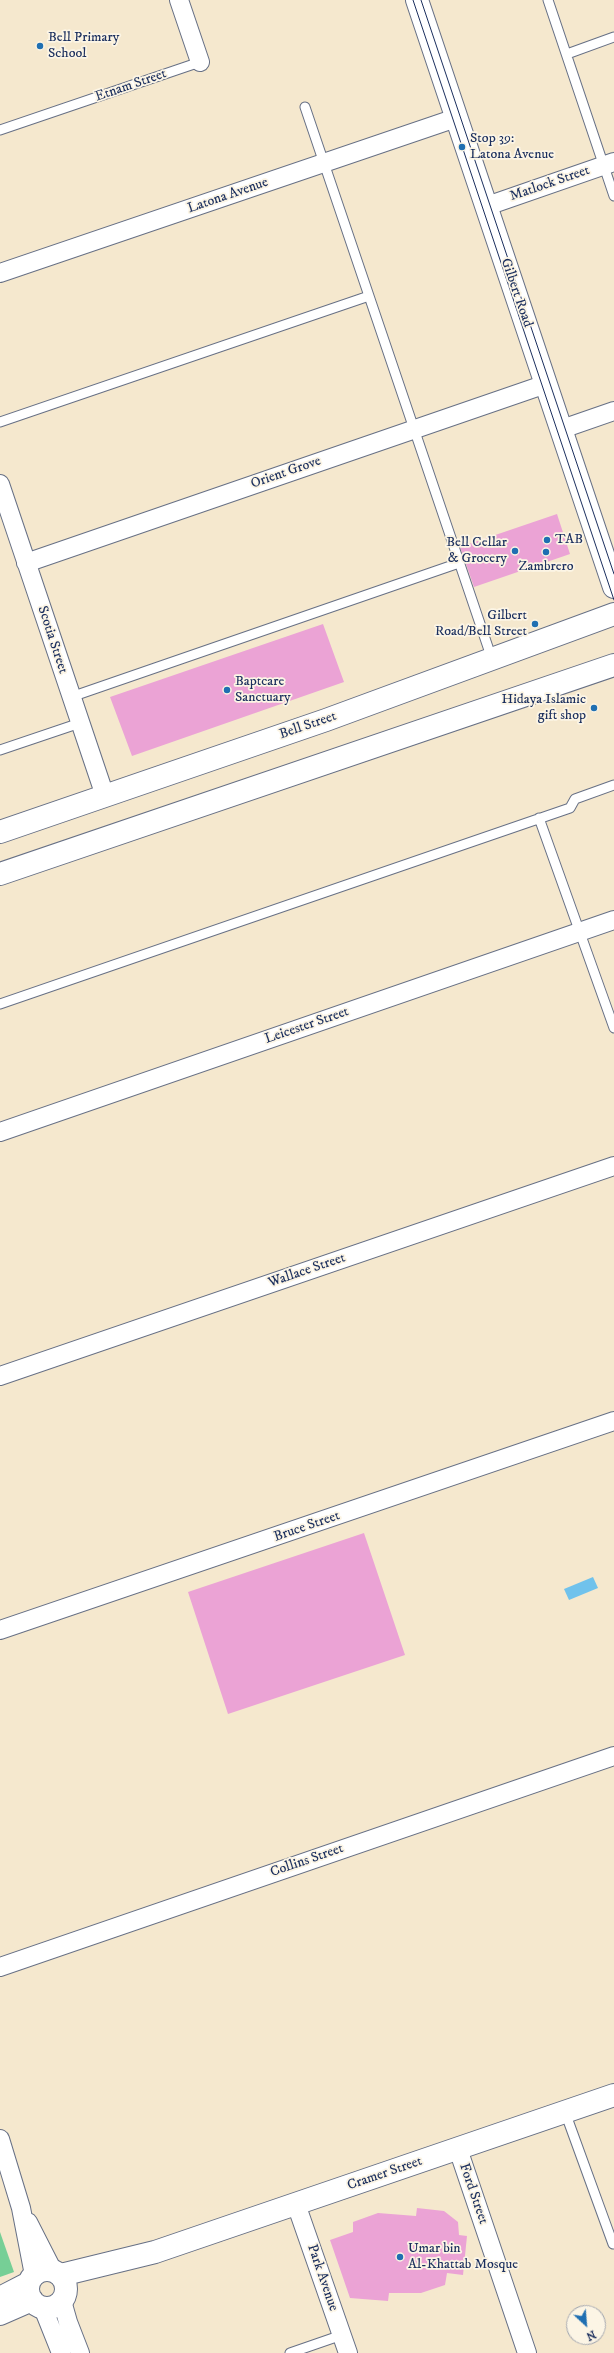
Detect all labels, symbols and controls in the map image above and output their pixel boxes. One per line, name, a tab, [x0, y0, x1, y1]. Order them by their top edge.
place label: Bell Primary School	[48, 30, 119, 62]
marker: Bell Primary School	[35, 41, 45, 51]
street label: Etnam Street	[93, 66, 169, 106]
place label: Stop 39: Latona Avenue	[470, 131, 554, 164]
marker: Stop 39: Latona Avenue	[457, 142, 467, 152]
street label: Matlock Street	[508, 163, 592, 205]
street label: Latona Avenue	[186, 174, 270, 218]
street label: Gilbert Road	[496, 256, 536, 330]
street label: Orient Grove	[249, 453, 323, 493]
place label: TAB	[555, 532, 583, 548]
place label: Bell Cellar & Grocery	[446, 535, 507, 568]
marker: TAB	[542, 535, 552, 545]
marker: Bell Cellar & Grocery	[510, 546, 520, 556]
marker: Zambrero	[541, 547, 551, 557]
place label: Zambrero	[519, 559, 573, 575]
street label: Scotia Street	[33, 604, 71, 676]
place label: Gilbert Road/Bell Street	[435, 608, 527, 640]
marker: Gilbert Road/Bell Street	[530, 619, 540, 629]
place label: Baptcare Sanctuary	[235, 674, 291, 706]
marker: Baptcare Sanctuary	[222, 685, 232, 695]
place label: Hidaya Islamic gift shop	[501, 692, 586, 724]
marker: Hidaya Islamic gift shop	[589, 703, 599, 713]
street label: Bell Street	[277, 708, 339, 744]
street label: Leicester Street	[263, 1004, 351, 1048]
street label: Wallace Street	[266, 1250, 348, 1292]
street label: Bruce Street	[272, 1508, 342, 1546]
street label: Collins Street	[268, 1841, 346, 1881]
street label: Cramer Street	[345, 2153, 425, 2195]
street label: Ford Street	[455, 2161, 491, 2227]
place label: Umar bin Al-Khattab Mosque	[408, 2241, 518, 2274]
street label: Park Avenue	[303, 2242, 341, 2314]
marker: Umar bin Al-Khattab Mosque	[395, 2252, 405, 2262]
north arrow	[566, 2305, 606, 2345]
text: N	[584, 2327, 598, 2343]

